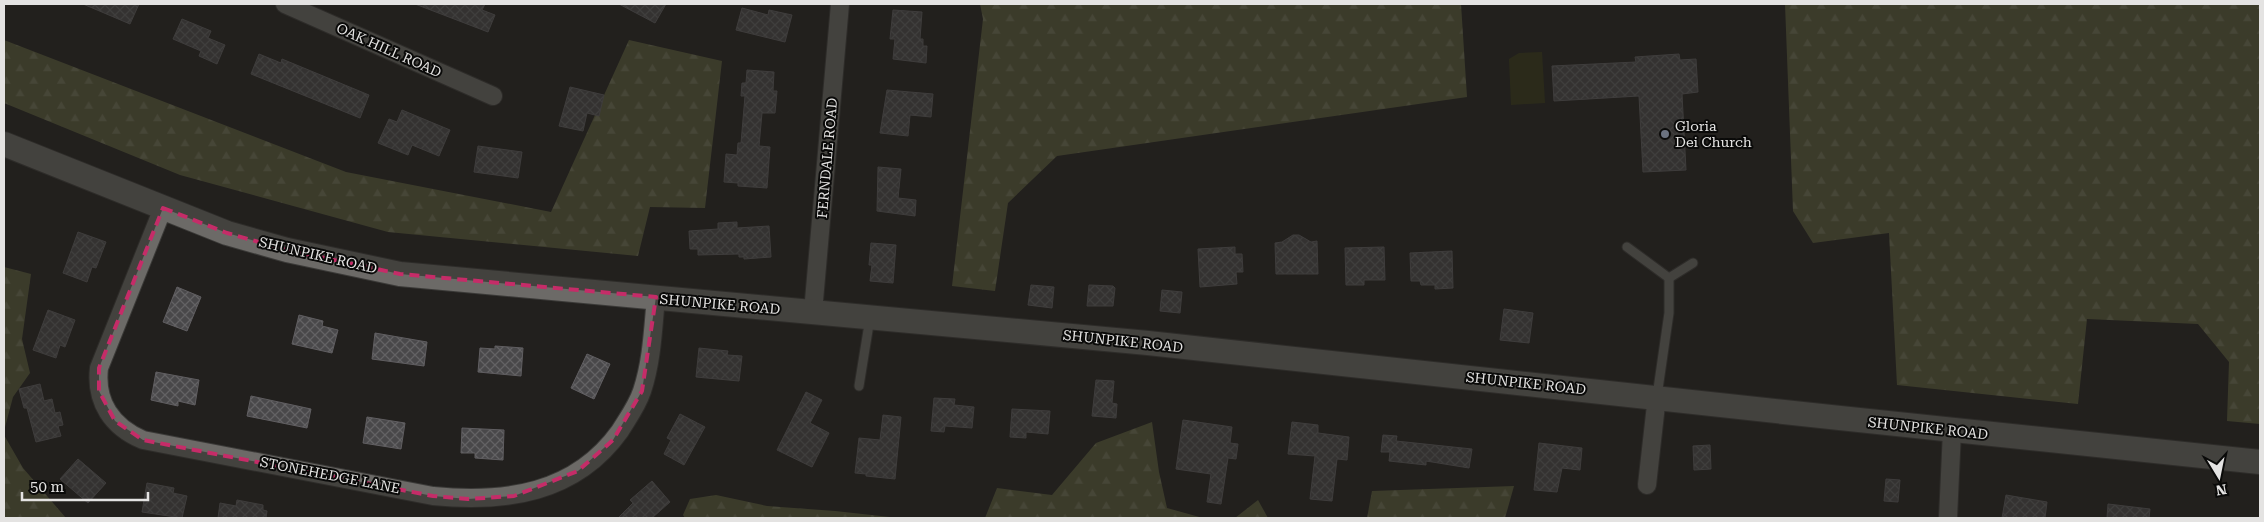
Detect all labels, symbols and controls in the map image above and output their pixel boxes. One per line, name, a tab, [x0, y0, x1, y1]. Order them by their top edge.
street label: OAK HILL ROAD	[334, 20, 444, 80]
street label: FERNDALE ROAD	[814, 97, 840, 219]
place label: Gloria Dei Church	[1675, 118, 1752, 150]
marker: Gloria Dei Church	[1659, 128, 1671, 140]
street label: SHUNPIKE ROAD	[257, 234, 379, 276]
street label: SHUNPIKE ROAD	[659, 291, 781, 317]
street label: SHUNPIKE ROAD	[1062, 327, 1184, 355]
street label: SHUNPIKE ROAD	[1465, 369, 1587, 397]
street label: SHUNPIKE ROAD	[1867, 414, 1989, 442]
north arrow	[2194, 452, 2244, 502]
street label: STONEHEDGE LANE	[259, 454, 401, 496]
scale bar	[22, 470, 149, 502]
text: 50 m	[30, 478, 65, 496]
text: N	[2214, 481, 2228, 499]

